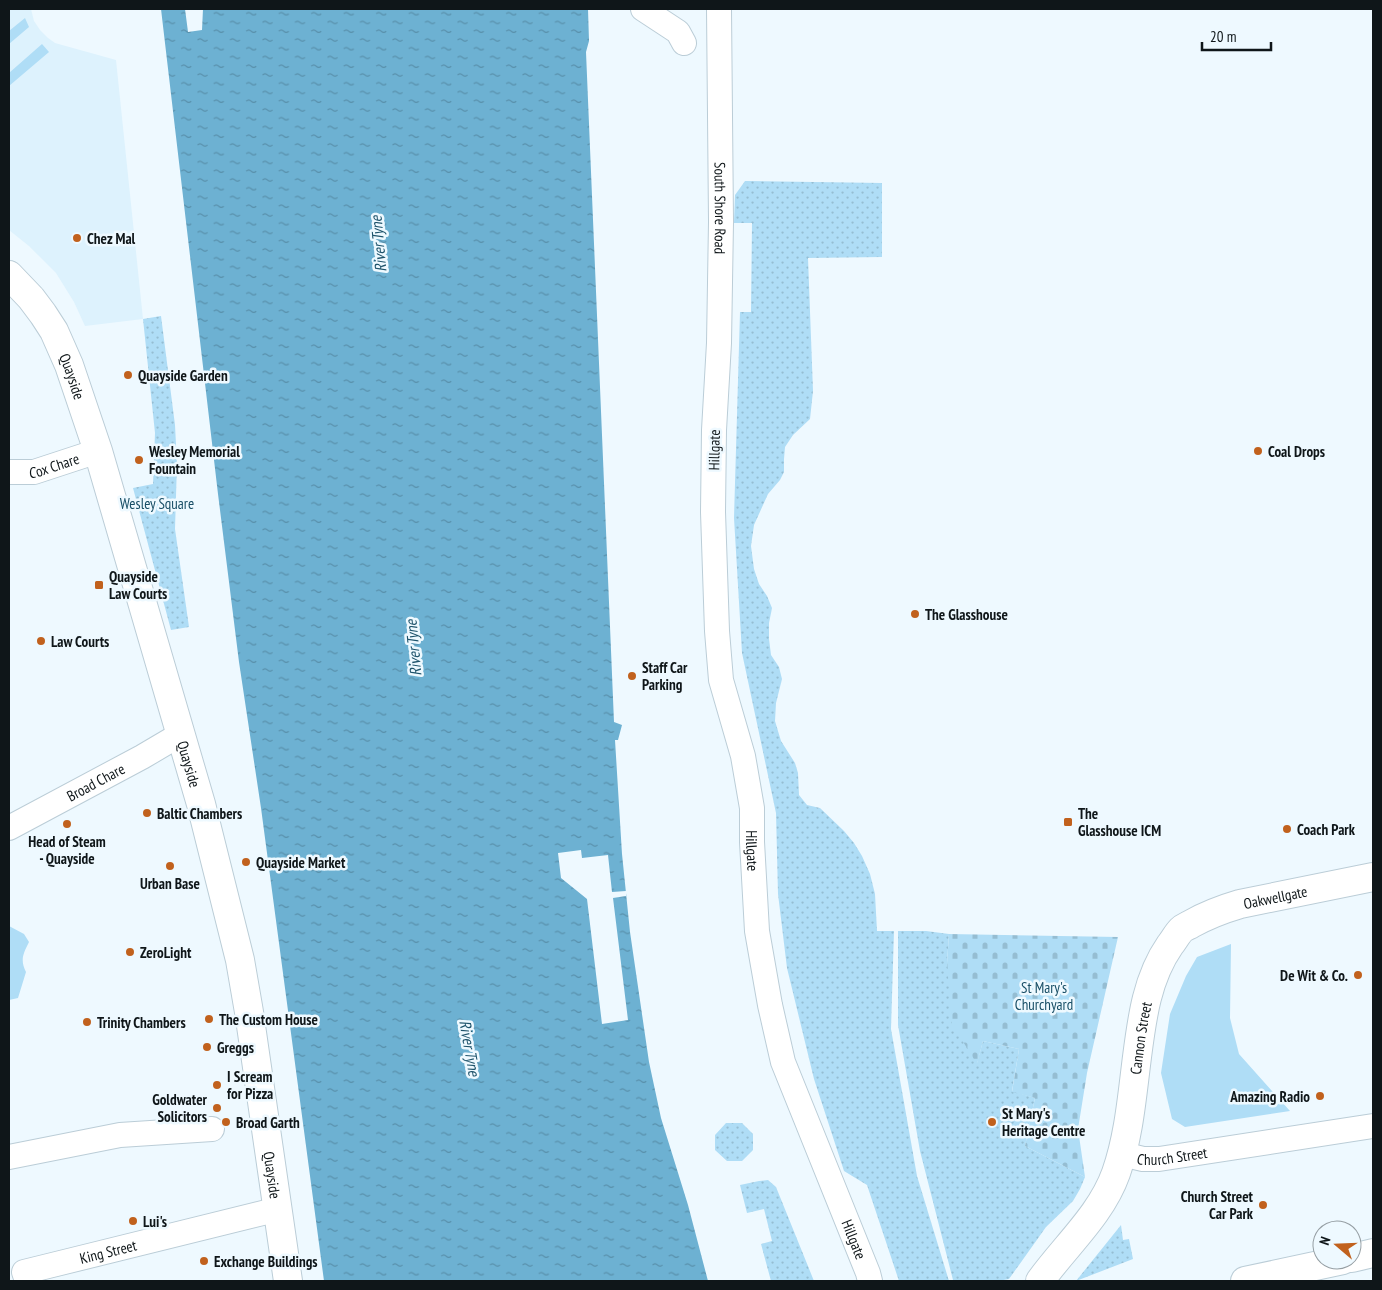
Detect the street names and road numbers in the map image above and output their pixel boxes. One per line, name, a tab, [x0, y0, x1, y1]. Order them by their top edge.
street label: South Shore Road	[711, 162, 731, 254]
street label: Quayside	[55, 350, 89, 402]
street label: Hillgate	[704, 429, 724, 471]
street label: Cox Chare	[29, 448, 81, 482]
street label: Quayside	[174, 739, 205, 789]
street label: Broad Chare	[63, 759, 128, 805]
street label: Hillgate	[742, 830, 763, 872]
street label: Oakwellgate	[1242, 881, 1309, 913]
street label: Cannon Street	[1125, 1000, 1155, 1075]
street label: Church Street	[1135, 1142, 1208, 1169]
street label: Quayside	[260, 1150, 285, 1200]
street label: Hillgate	[838, 1217, 871, 1262]
street label: King Street	[78, 1235, 138, 1267]

